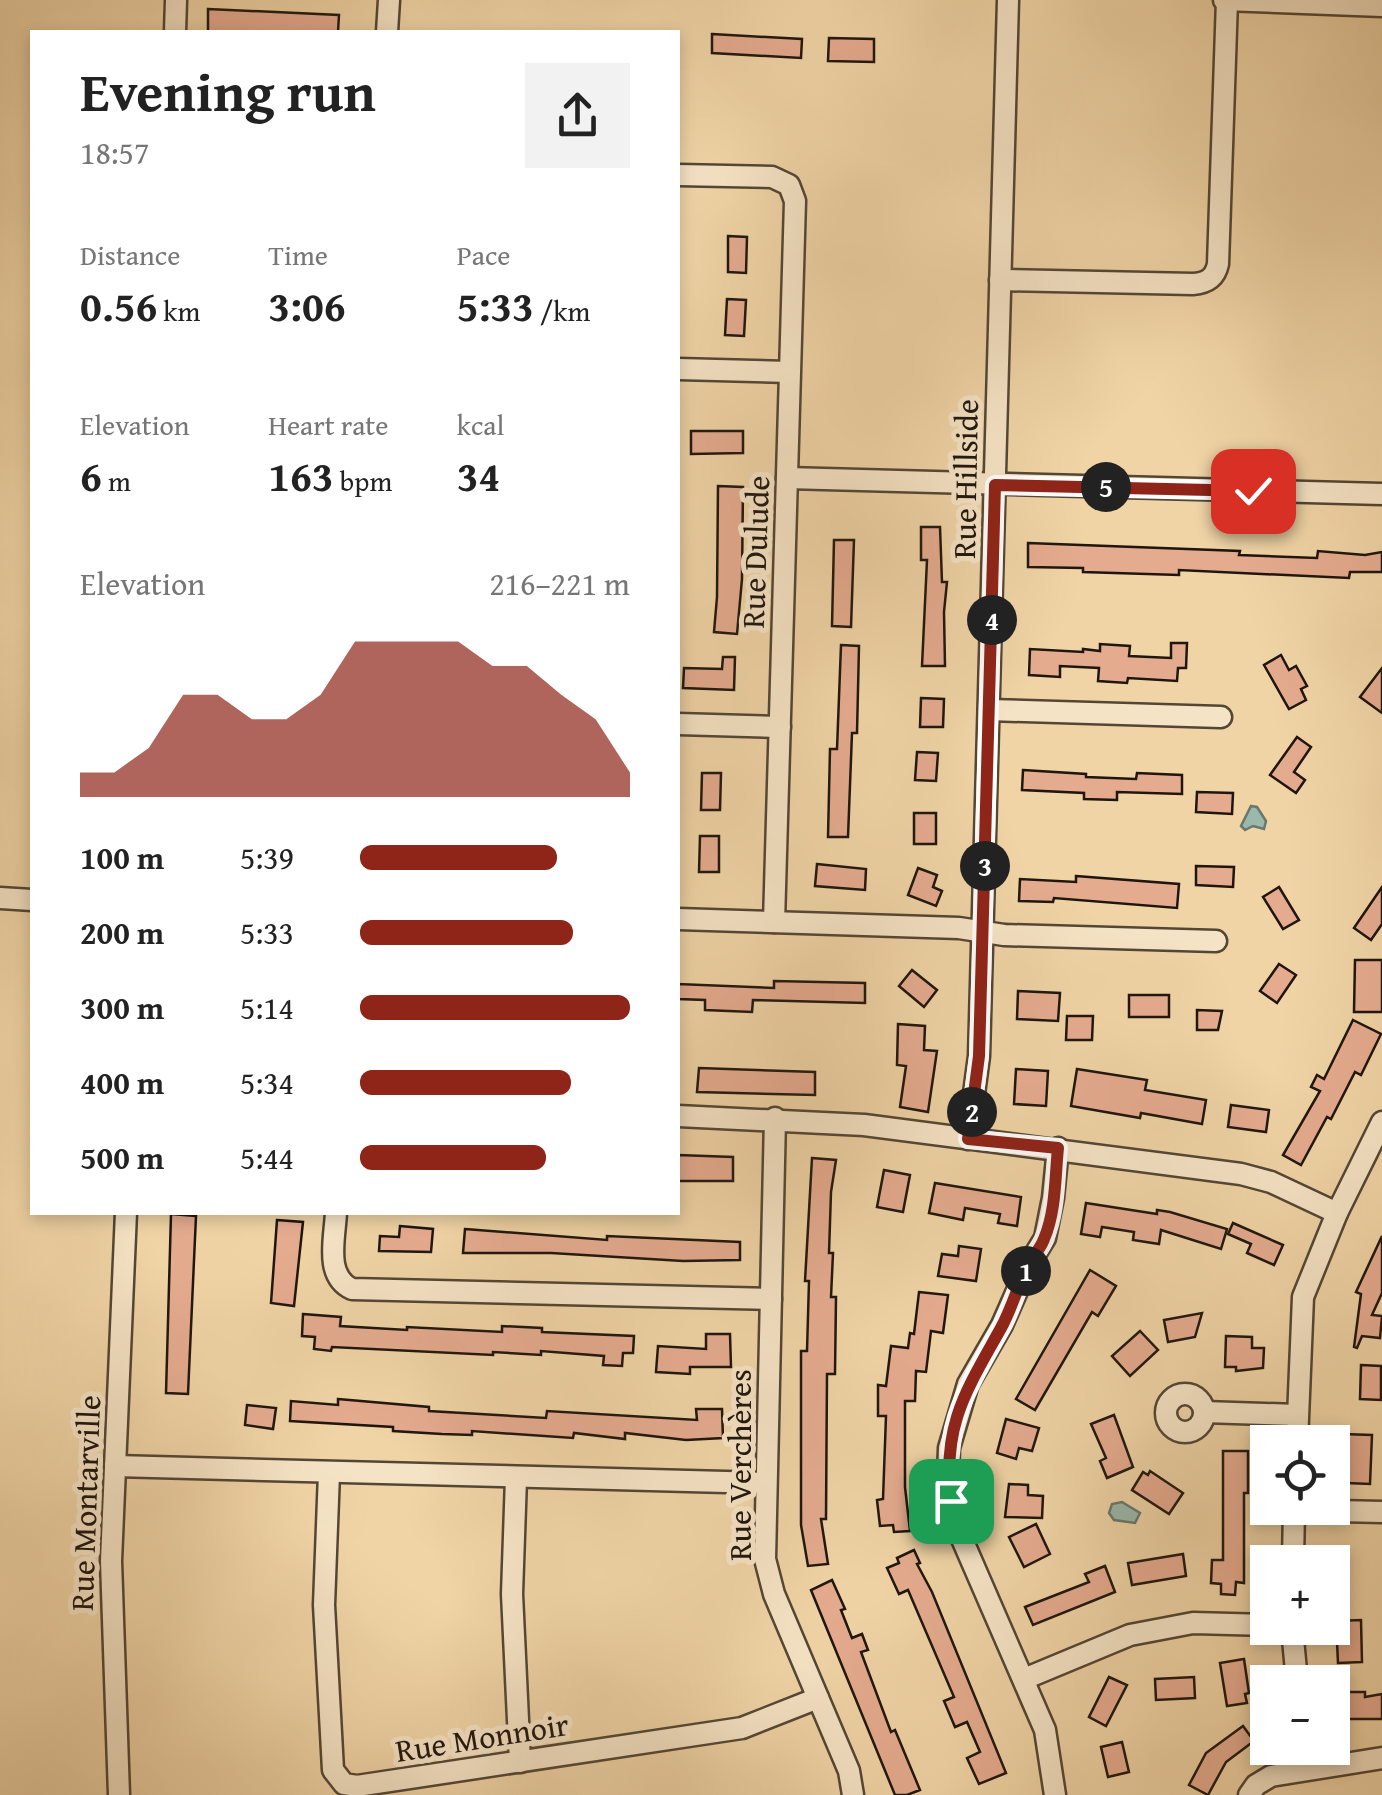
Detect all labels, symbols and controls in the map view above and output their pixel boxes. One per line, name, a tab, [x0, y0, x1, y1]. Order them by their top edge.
text: Evening run	[80, 51, 376, 131]
button: share	[525, 63, 630, 168]
text: 18:57	[80, 129, 149, 176]
text: Distance	[80, 234, 180, 275]
text: Time	[268, 234, 328, 275]
text: Pace	[457, 234, 511, 275]
text: 0.56	[80, 275, 157, 336]
text: 3:06	[268, 275, 345, 336]
text: 5:33	[457, 275, 534, 336]
text: km	[157, 290, 200, 331]
text: /km	[534, 290, 590, 331]
street label: Rue Hillside	[940, 399, 990, 559]
text: Elevation	[80, 404, 190, 445]
text: Heart rate	[268, 404, 388, 445]
text: kcal	[457, 404, 504, 445]
text: 6	[80, 445, 102, 506]
text: 163	[268, 445, 334, 506]
text: 34	[457, 445, 500, 506]
pin	[1211, 449, 1296, 534]
text: m	[102, 460, 131, 501]
text: bpm	[334, 460, 392, 501]
pin: 5	[1081, 462, 1131, 512]
icon: check	[1226, 464, 1281, 519]
text: 5	[1099, 466, 1113, 507]
street label: Rue Dulude	[729, 475, 781, 629]
text: Elevation	[80, 560, 205, 607]
text: 216–221 m	[489, 560, 630, 607]
pin: 4	[967, 595, 1017, 645]
text: 4	[985, 599, 999, 640]
text: 100 m	[80, 834, 164, 881]
text: 5:39	[240, 834, 294, 881]
pin: 3	[960, 841, 1010, 891]
text: 3	[978, 845, 992, 886]
text: 200 m	[80, 909, 164, 956]
text: 5:33	[240, 909, 294, 956]
text: 300 m	[80, 984, 164, 1031]
text: 5:14	[240, 984, 294, 1031]
text: 400 m	[80, 1059, 164, 1106]
text: 5:34	[240, 1059, 294, 1106]
pin: 2	[947, 1087, 997, 1137]
text: 2	[965, 1091, 979, 1132]
text: 500 m	[80, 1134, 164, 1181]
text: 5:44	[240, 1134, 294, 1181]
pin: 1	[1001, 1246, 1051, 1296]
text: 1	[1019, 1250, 1033, 1291]
street label: Rue Verchères	[716, 1369, 763, 1561]
street label: Rue Montarville	[58, 1394, 112, 1612]
map controls	[1250, 1425, 1350, 1765]
button: locate	[1250, 1425, 1350, 1525]
pin	[909, 1459, 994, 1544]
icon: arrive	[924, 1474, 979, 1529]
button: +	[1250, 1545, 1350, 1645]
button: −	[1250, 1665, 1350, 1765]
street label: Rue Monnoir	[392, 1700, 572, 1774]

